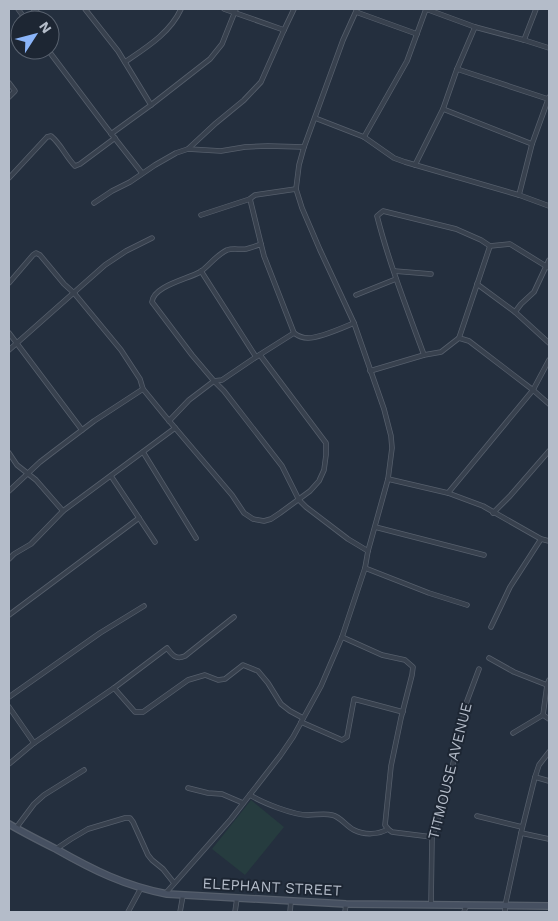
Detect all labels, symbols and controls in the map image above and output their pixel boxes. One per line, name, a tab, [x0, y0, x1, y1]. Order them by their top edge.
north arrow	[10, 10, 60, 60]
text: N	[36, 18, 55, 36]
street label: TITMOUSE AVENUE	[424, 701, 476, 841]
street label: ELEPHANT STREET	[202, 874, 342, 900]

